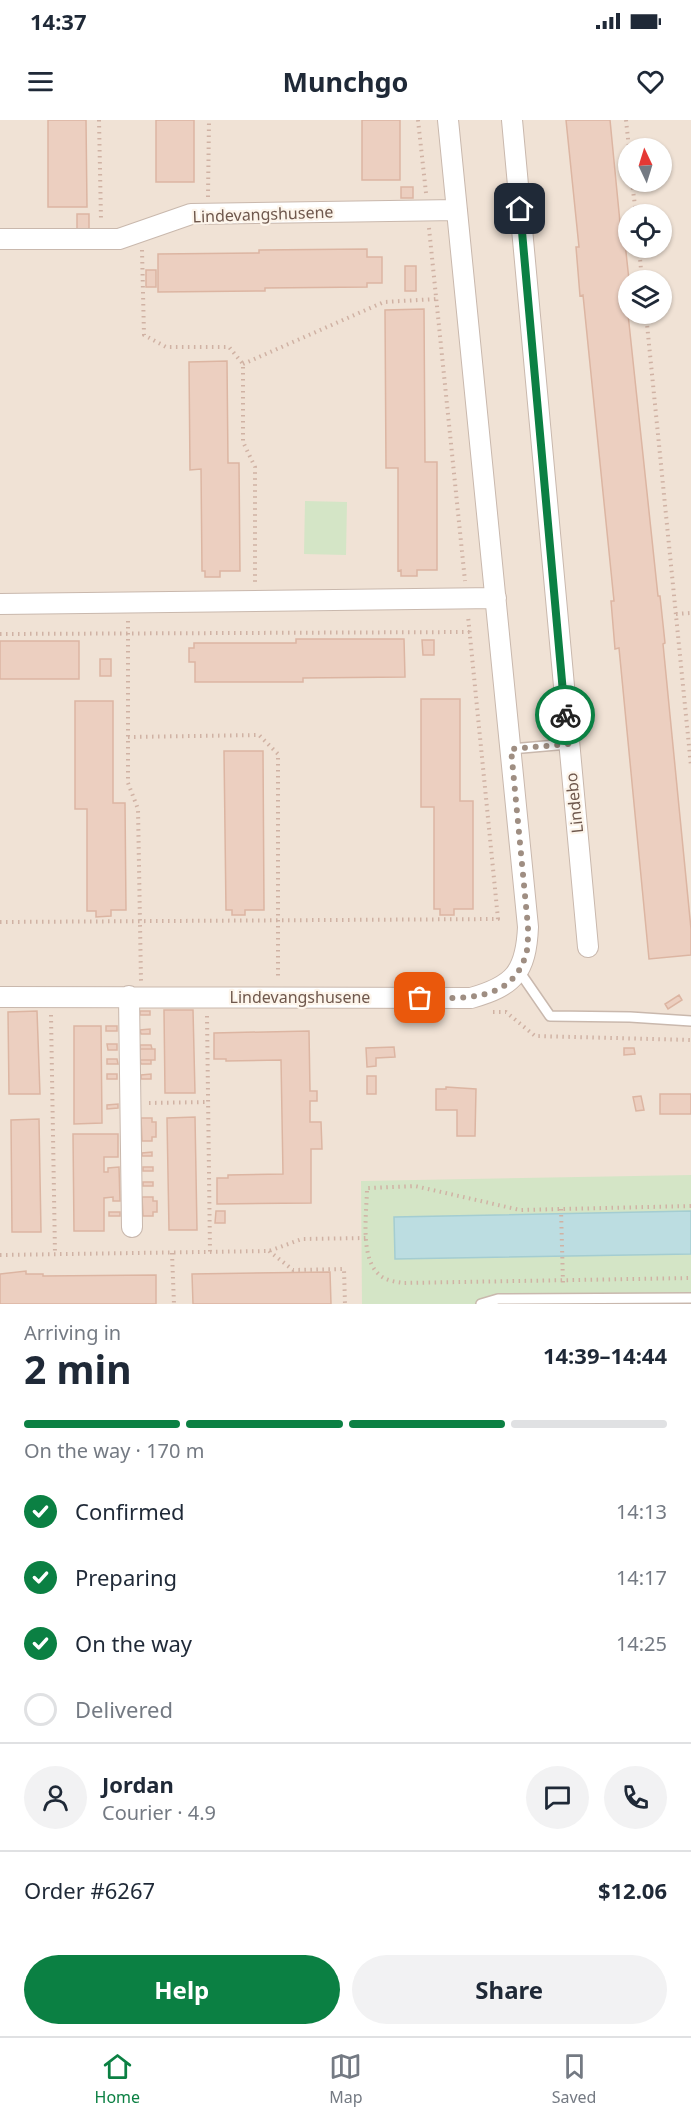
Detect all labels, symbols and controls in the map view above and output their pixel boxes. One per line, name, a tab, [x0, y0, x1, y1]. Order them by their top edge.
text: 14:37	[30, 6, 87, 36]
text: Munchgo	[283, 63, 408, 100]
icon: menu	[24, 65, 57, 98]
icon: heart	[634, 65, 667, 98]
north arrow	[618, 138, 672, 192]
map controls	[618, 138, 672, 324]
pin	[494, 183, 545, 234]
icon: home	[503, 192, 536, 225]
street label: Lindevangshusene	[192, 201, 334, 227]
button: locate	[618, 204, 672, 258]
button: layers	[618, 270, 672, 324]
courier	[535, 685, 595, 745]
icon: bike	[549, 699, 582, 732]
street label: Lindebo	[560, 772, 588, 834]
pin	[394, 972, 445, 1023]
icon: bag	[403, 981, 436, 1014]
street label: Lindevangshusene	[230, 986, 370, 1008]
text: Arriving in	[24, 1319, 121, 1346]
text: 14:39–14:44	[543, 1340, 667, 1370]
text: 2 min	[24, 1342, 131, 1395]
text: On the way · 170 m	[24, 1437, 204, 1464]
icon: check	[24, 1495, 57, 1528]
text: Confirmed	[75, 1496, 185, 1526]
text: 14:13	[616, 1498, 667, 1525]
icon: check	[24, 1561, 57, 1594]
text: Preparing	[75, 1562, 177, 1592]
text: 14:17	[616, 1564, 667, 1591]
icon: check	[24, 1627, 57, 1660]
text: On the way	[75, 1628, 192, 1658]
text: 14:25	[616, 1630, 667, 1657]
text: Delivered	[75, 1694, 173, 1724]
button: person	[24, 1766, 87, 1829]
button: chat	[526, 1766, 589, 1829]
button: phone	[604, 1766, 667, 1829]
text: Jordan	[102, 1769, 174, 1799]
text: Courier · 4.9	[102, 1799, 216, 1826]
text: Order #6267	[24, 1875, 155, 1905]
text: $12.06	[598, 1875, 667, 1905]
button: Help	[24, 1955, 340, 2024]
button: Share	[352, 1955, 667, 2024]
tab: Home	[95, 2050, 140, 2108]
tab: Map	[329, 2050, 363, 2108]
tab: Saved	[552, 2050, 596, 2108]

